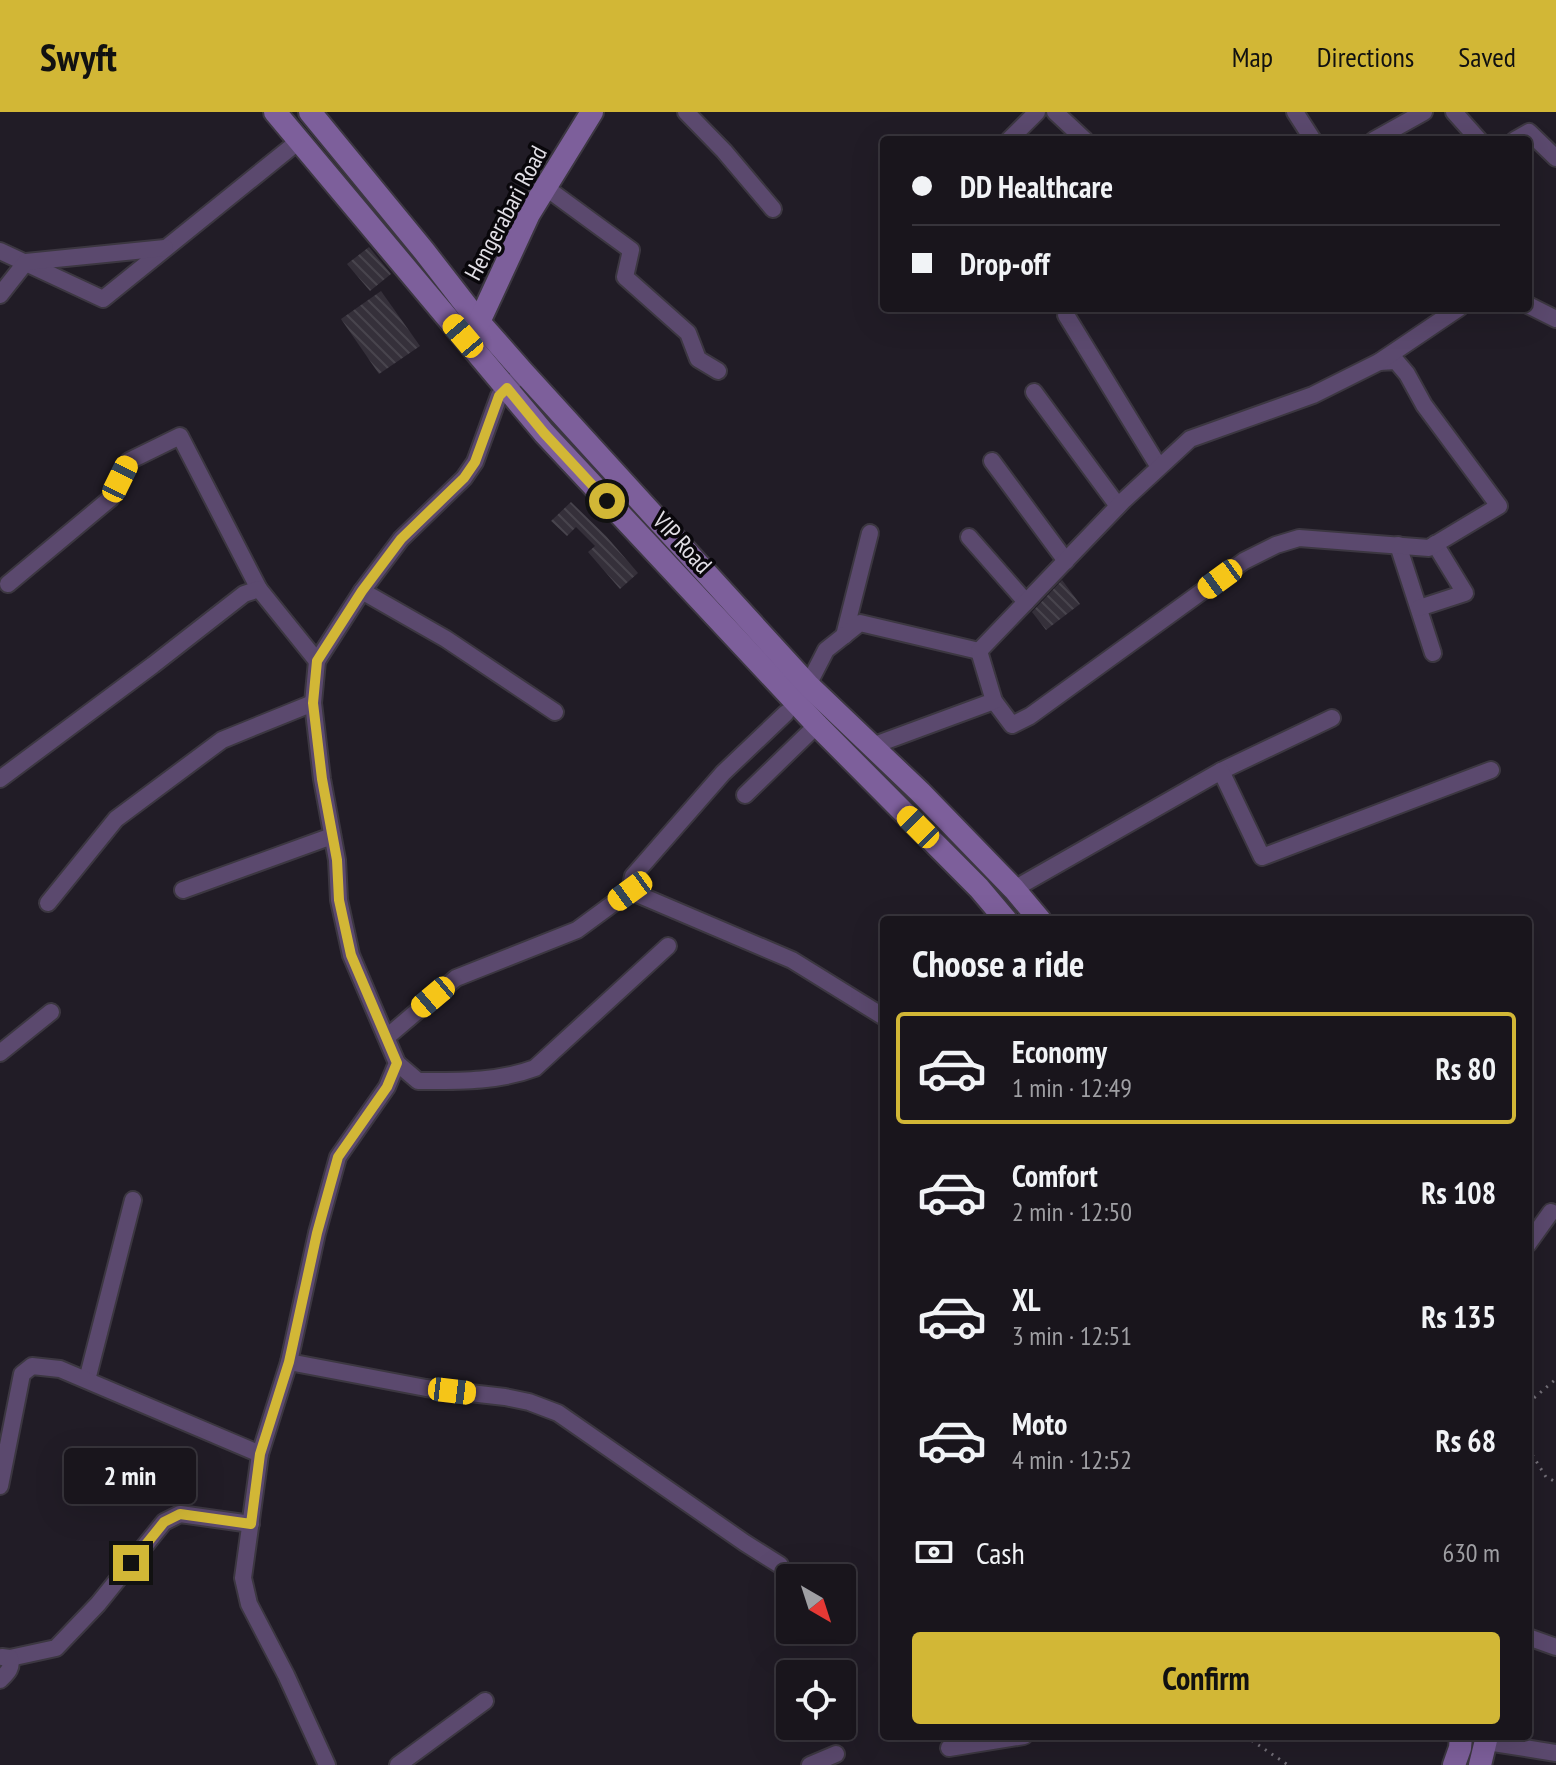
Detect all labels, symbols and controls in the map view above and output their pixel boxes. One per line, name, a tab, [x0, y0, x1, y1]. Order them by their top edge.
text: Swyft	[40, 32, 117, 81]
text: Map	[1232, 38, 1273, 75]
text: Directions	[1317, 38, 1414, 75]
text: Saved	[1458, 38, 1516, 75]
street label: Hengerabari Road	[457, 140, 554, 285]
text: DD Healthcare	[960, 167, 1113, 206]
text: Drop-off	[960, 244, 1050, 283]
car	[438, 310, 488, 362]
car	[99, 452, 141, 506]
route start	[589, 483, 625, 519]
street label: VIP Road	[646, 505, 719, 580]
car	[1194, 555, 1246, 603]
car	[893, 802, 943, 852]
car	[604, 867, 656, 915]
text: Choose a ride	[912, 940, 1084, 987]
car	[407, 972, 459, 1022]
icon: car	[916, 1032, 988, 1104]
text: Economy	[1012, 1032, 1107, 1071]
text: Rs 80	[1436, 1049, 1496, 1088]
text: 1 min · 12:49	[1012, 1071, 1132, 1104]
icon: car	[916, 1156, 988, 1228]
text: Comfort	[1012, 1156, 1098, 1195]
text: Rs 108	[1421, 1173, 1496, 1212]
text: 2 min · 12:50	[1012, 1195, 1132, 1228]
icon: car	[916, 1280, 988, 1352]
text: XL	[1012, 1280, 1041, 1319]
text: Rs 135	[1421, 1297, 1496, 1336]
text: 3 min · 12:51	[1012, 1319, 1132, 1352]
car	[427, 1376, 477, 1406]
icon: car	[916, 1404, 988, 1476]
text: Moto	[1012, 1404, 1067, 1443]
text: Rs 68	[1436, 1421, 1496, 1460]
text: 4 min · 12:52	[1012, 1443, 1132, 1476]
callout: 2 min	[65, 1447, 197, 1503]
text: 2 min	[104, 1459, 156, 1492]
icon: cash	[912, 1530, 956, 1574]
text: Cash	[976, 1533, 1025, 1572]
text: 630 m	[1442, 1536, 1500, 1569]
route end	[113, 1545, 149, 1581]
north arrow	[776, 1564, 856, 1644]
map controls	[776, 1564, 856, 1740]
button: Confirm	[912, 1632, 1500, 1724]
button: locate	[776, 1660, 856, 1740]

